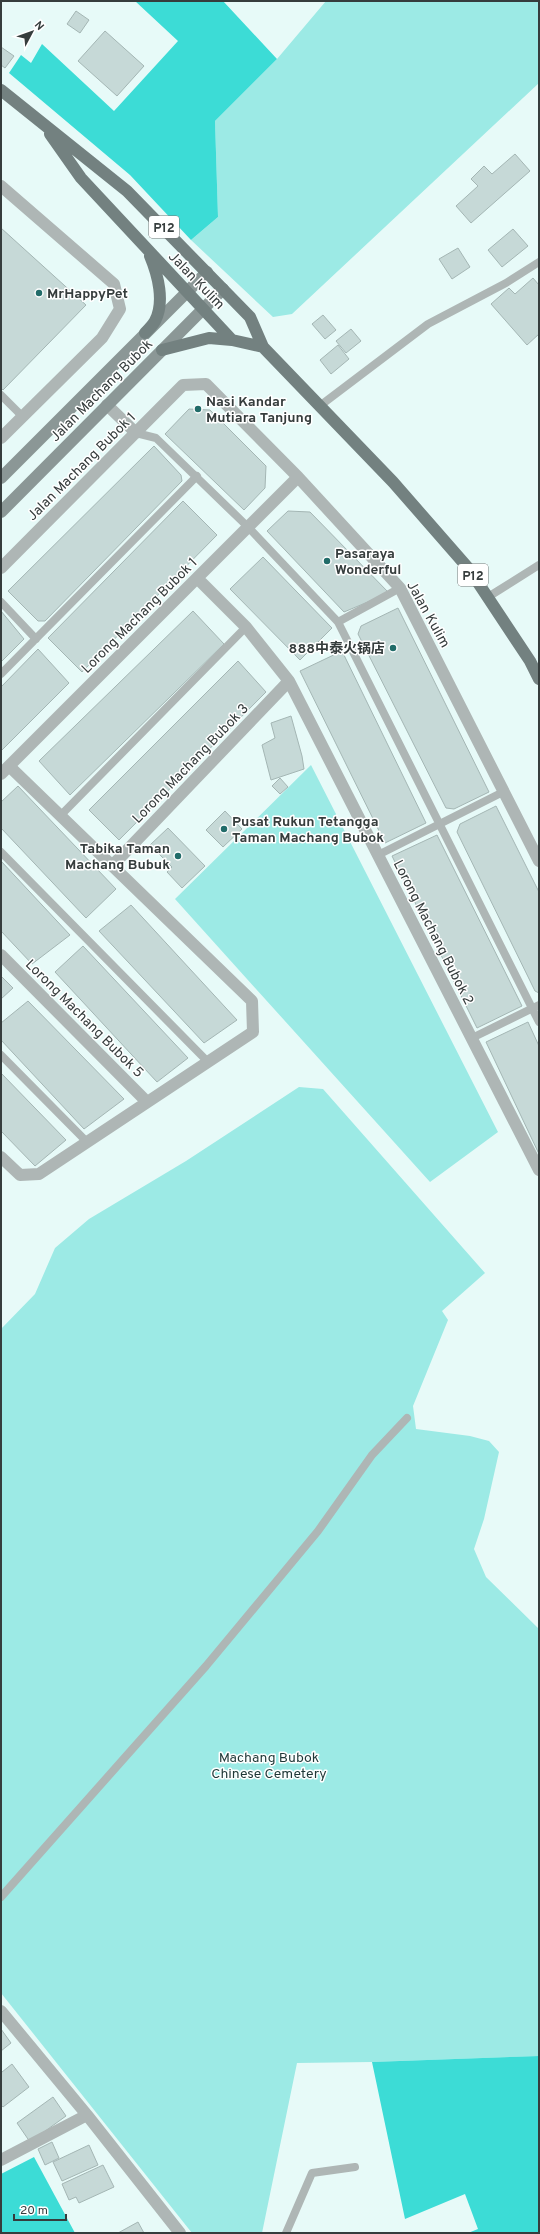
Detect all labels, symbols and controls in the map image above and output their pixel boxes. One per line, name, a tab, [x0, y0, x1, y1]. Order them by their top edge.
north arrow	[12, 12, 52, 52]
text: N	[31, 19, 47, 34]
road number: P12	[149, 216, 179, 238]
street label: Jalan Kulim	[164, 249, 228, 313]
place label: MrHappyPet	[47, 286, 128, 303]
marker: MrHappyPet	[34, 288, 44, 298]
street label: Jalan Machang Bubok	[47, 336, 157, 446]
place label: Nasi Kandar Mutiara Tanjung	[206, 394, 312, 427]
marker: Nasi Kandar Mutiara Tanjung	[193, 404, 203, 414]
street label: Jalan Machang Bubok 1	[24, 409, 140, 525]
place label: Pasaraya Wonderful	[335, 546, 401, 579]
street label: Lorong Machang Bubok 1	[79, 555, 201, 677]
marker: Pasaraya Wonderful	[322, 556, 332, 566]
road number: P12	[458, 564, 488, 586]
street label: Jalan Kulim	[402, 578, 453, 651]
place label: 888中泰火锅店	[289, 640, 385, 658]
marker: 888中泰火锅店	[388, 643, 398, 653]
street label: Lorong Machang Bubok 3	[129, 701, 253, 827]
place label: Pusat Rukun Tetangga Taman Machang Bubok	[232, 814, 384, 847]
marker: Pusat Rukun Tetangga Taman Machang Bubok	[219, 824, 229, 834]
place label: Tabika Taman Machang Bubuk	[65, 841, 170, 874]
marker: Tabika Taman Machang Bubuk	[173, 851, 183, 861]
street label: Lorong Machang Bubok 2	[389, 857, 477, 1008]
street label: Lorong Machang Bubok 5	[21, 956, 147, 1082]
park label: Machang Bubok Chinese Cemetery	[211, 1750, 327, 1783]
scale bar	[14, 2196, 66, 2222]
text: 20 m	[20, 2203, 48, 2219]

